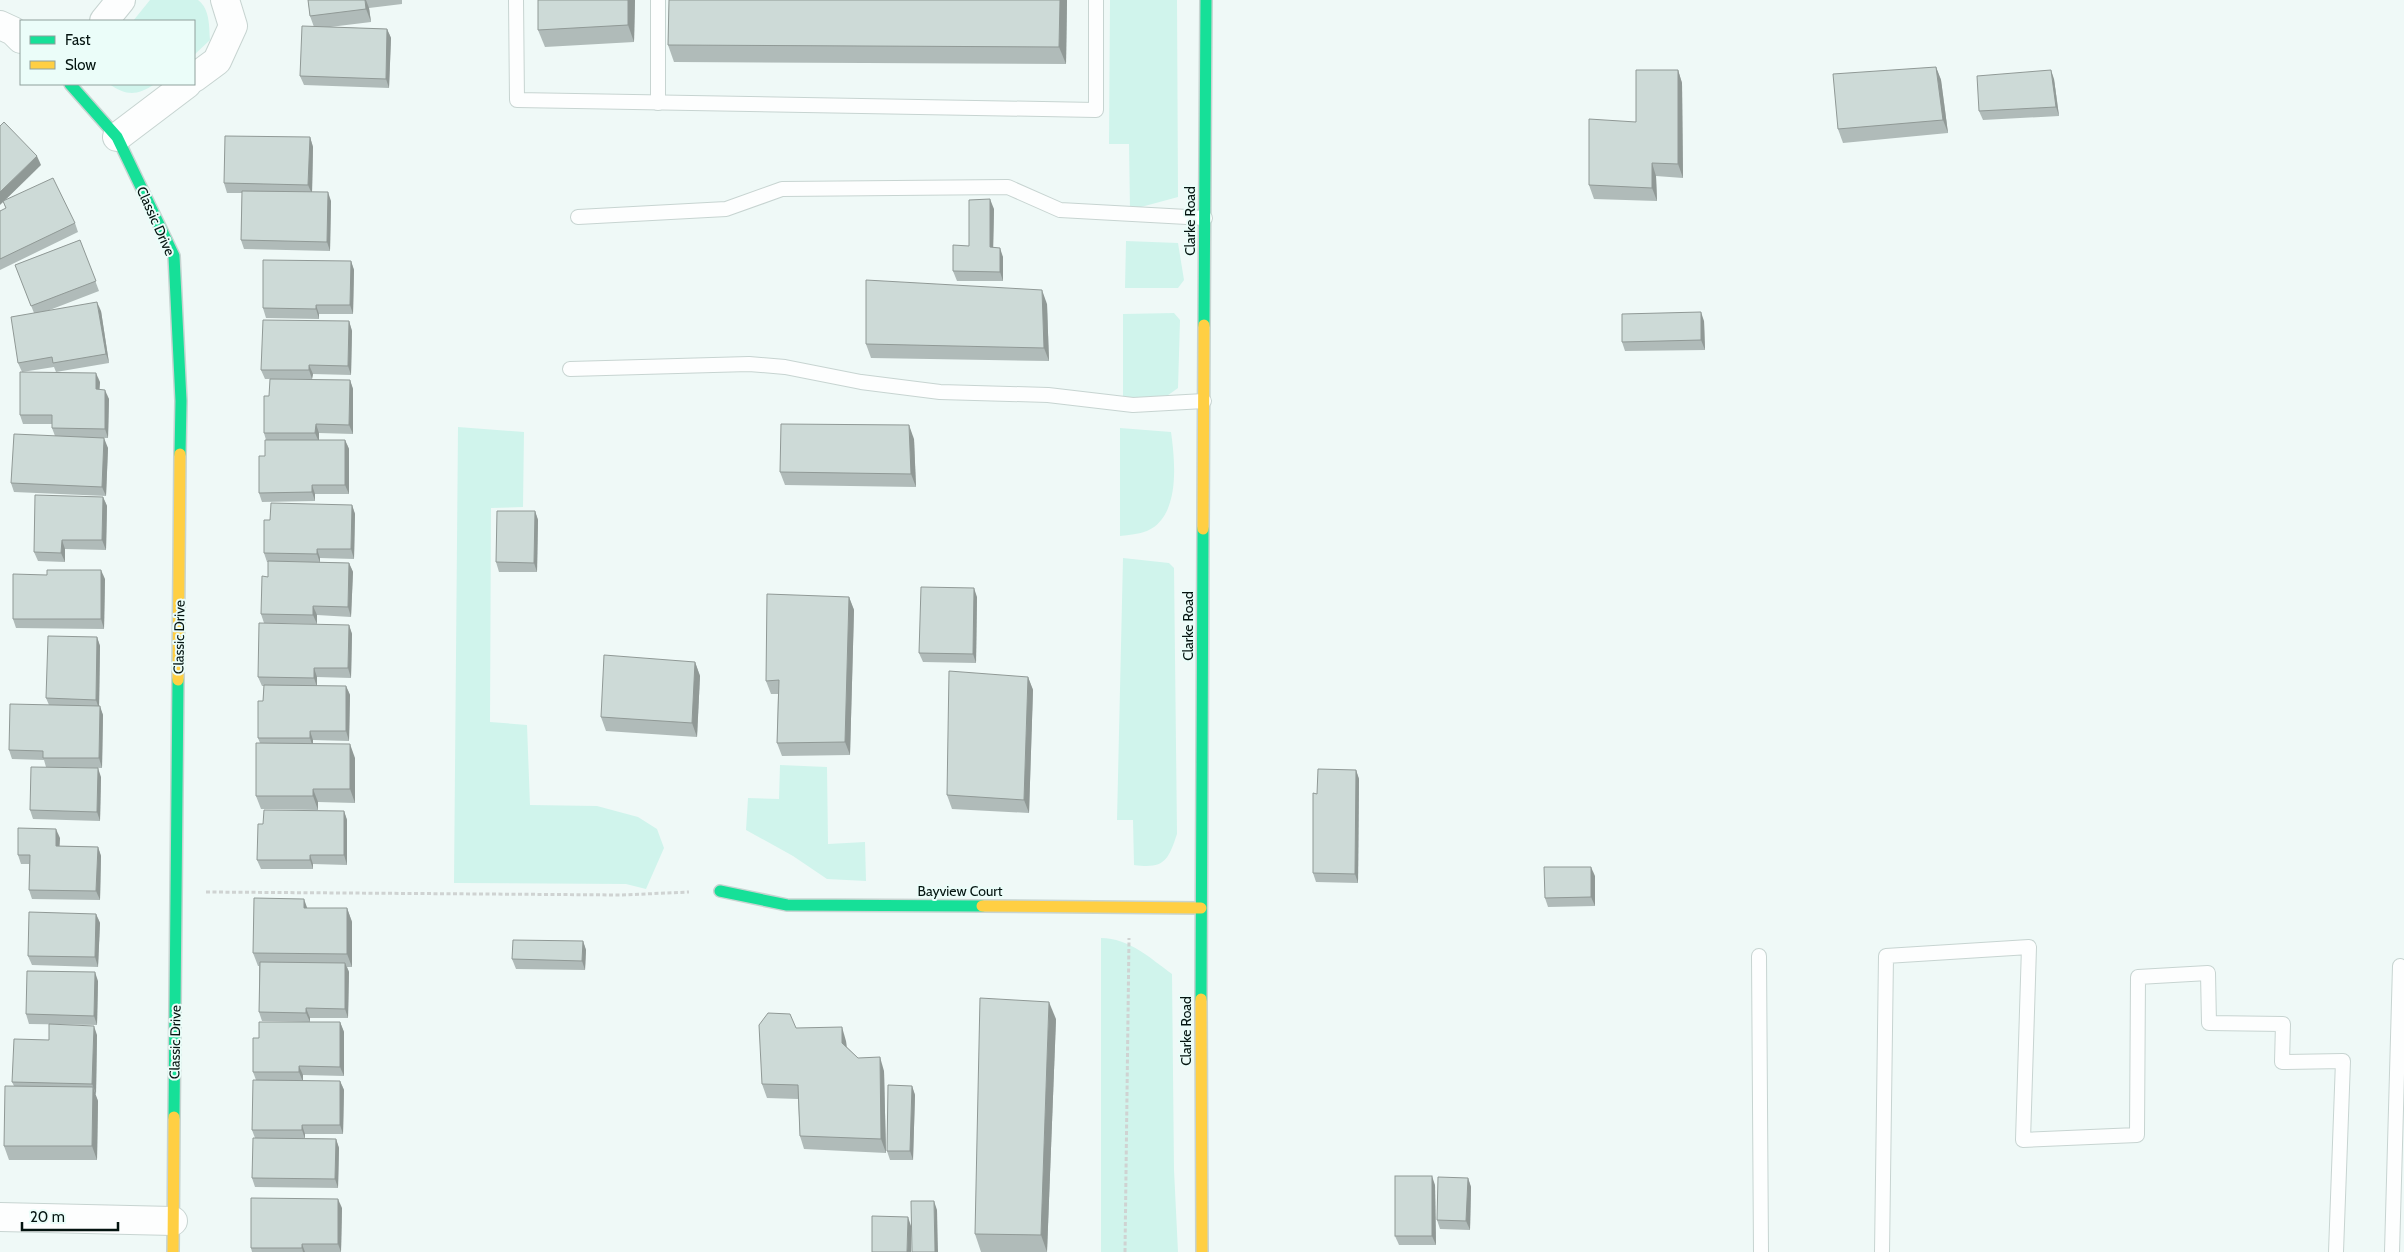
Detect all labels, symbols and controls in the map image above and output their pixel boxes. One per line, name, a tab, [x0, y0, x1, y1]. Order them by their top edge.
legend	[20, 20, 195, 85]
text: Fast	[65, 31, 90, 49]
text: Slow	[65, 56, 96, 74]
street label: Classic Drive	[133, 183, 179, 259]
street label: Clarke Road	[1181, 186, 1199, 256]
street label: Clarke Road	[1179, 591, 1197, 661]
street label: Classic Drive	[169, 600, 189, 674]
street label: Bayview Court	[918, 882, 1003, 900]
street label: Clarke Road	[1177, 996, 1195, 1066]
street label: Classic Drive	[165, 1005, 185, 1079]
scale bar	[22, 1200, 119, 1232]
text: 20 m	[30, 1208, 65, 1226]

